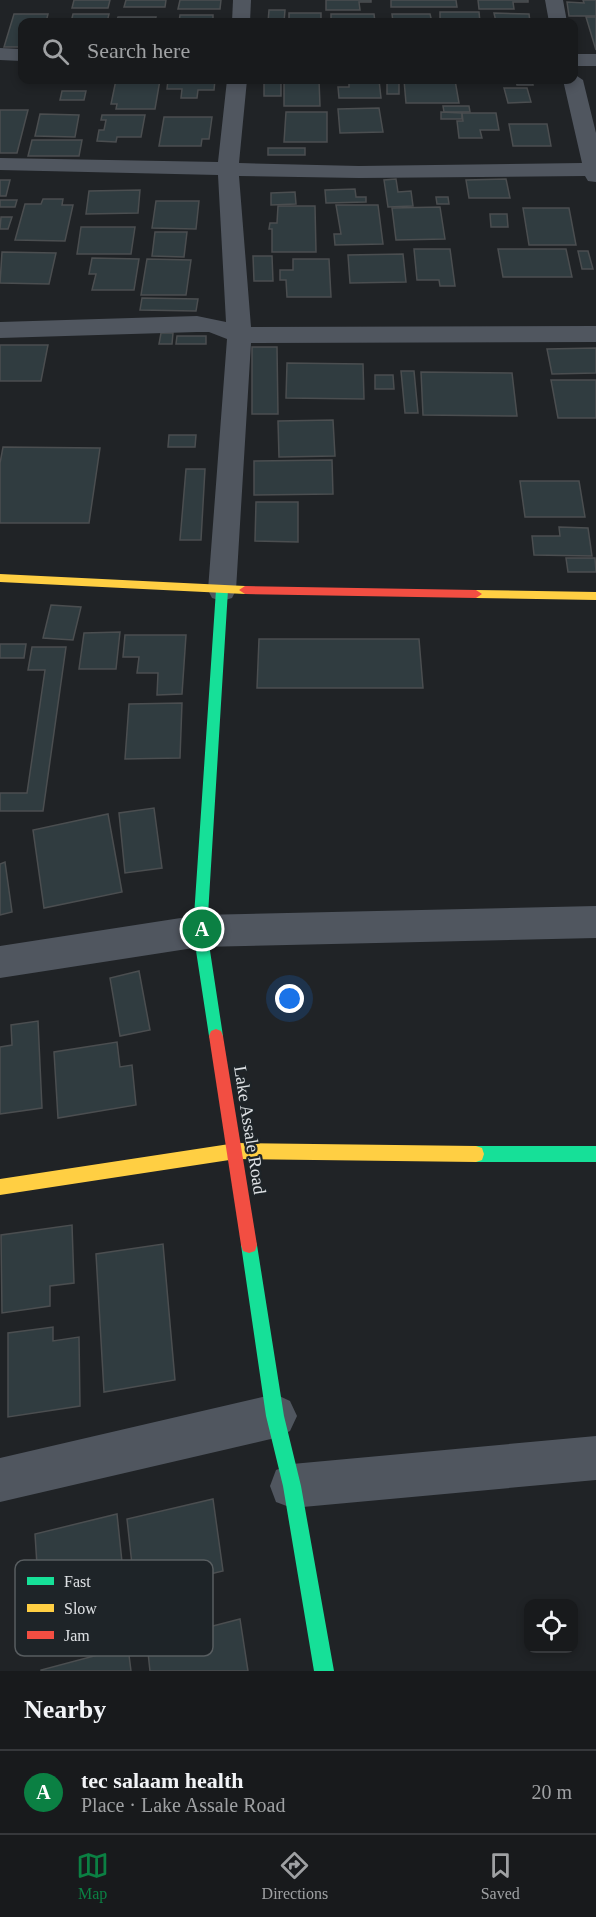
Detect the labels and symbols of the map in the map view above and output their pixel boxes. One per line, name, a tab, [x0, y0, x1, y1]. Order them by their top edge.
pin: A	[182, 906, 222, 952]
your location	[275, 984, 304, 1013]
street label: Lake Assale Road	[230, 1064, 270, 1196]
legend	[15, 1560, 213, 1656]
text: Fast	[64, 1573, 91, 1590]
text: Slow	[64, 1600, 97, 1617]
text: Jam	[64, 1627, 90, 1644]

